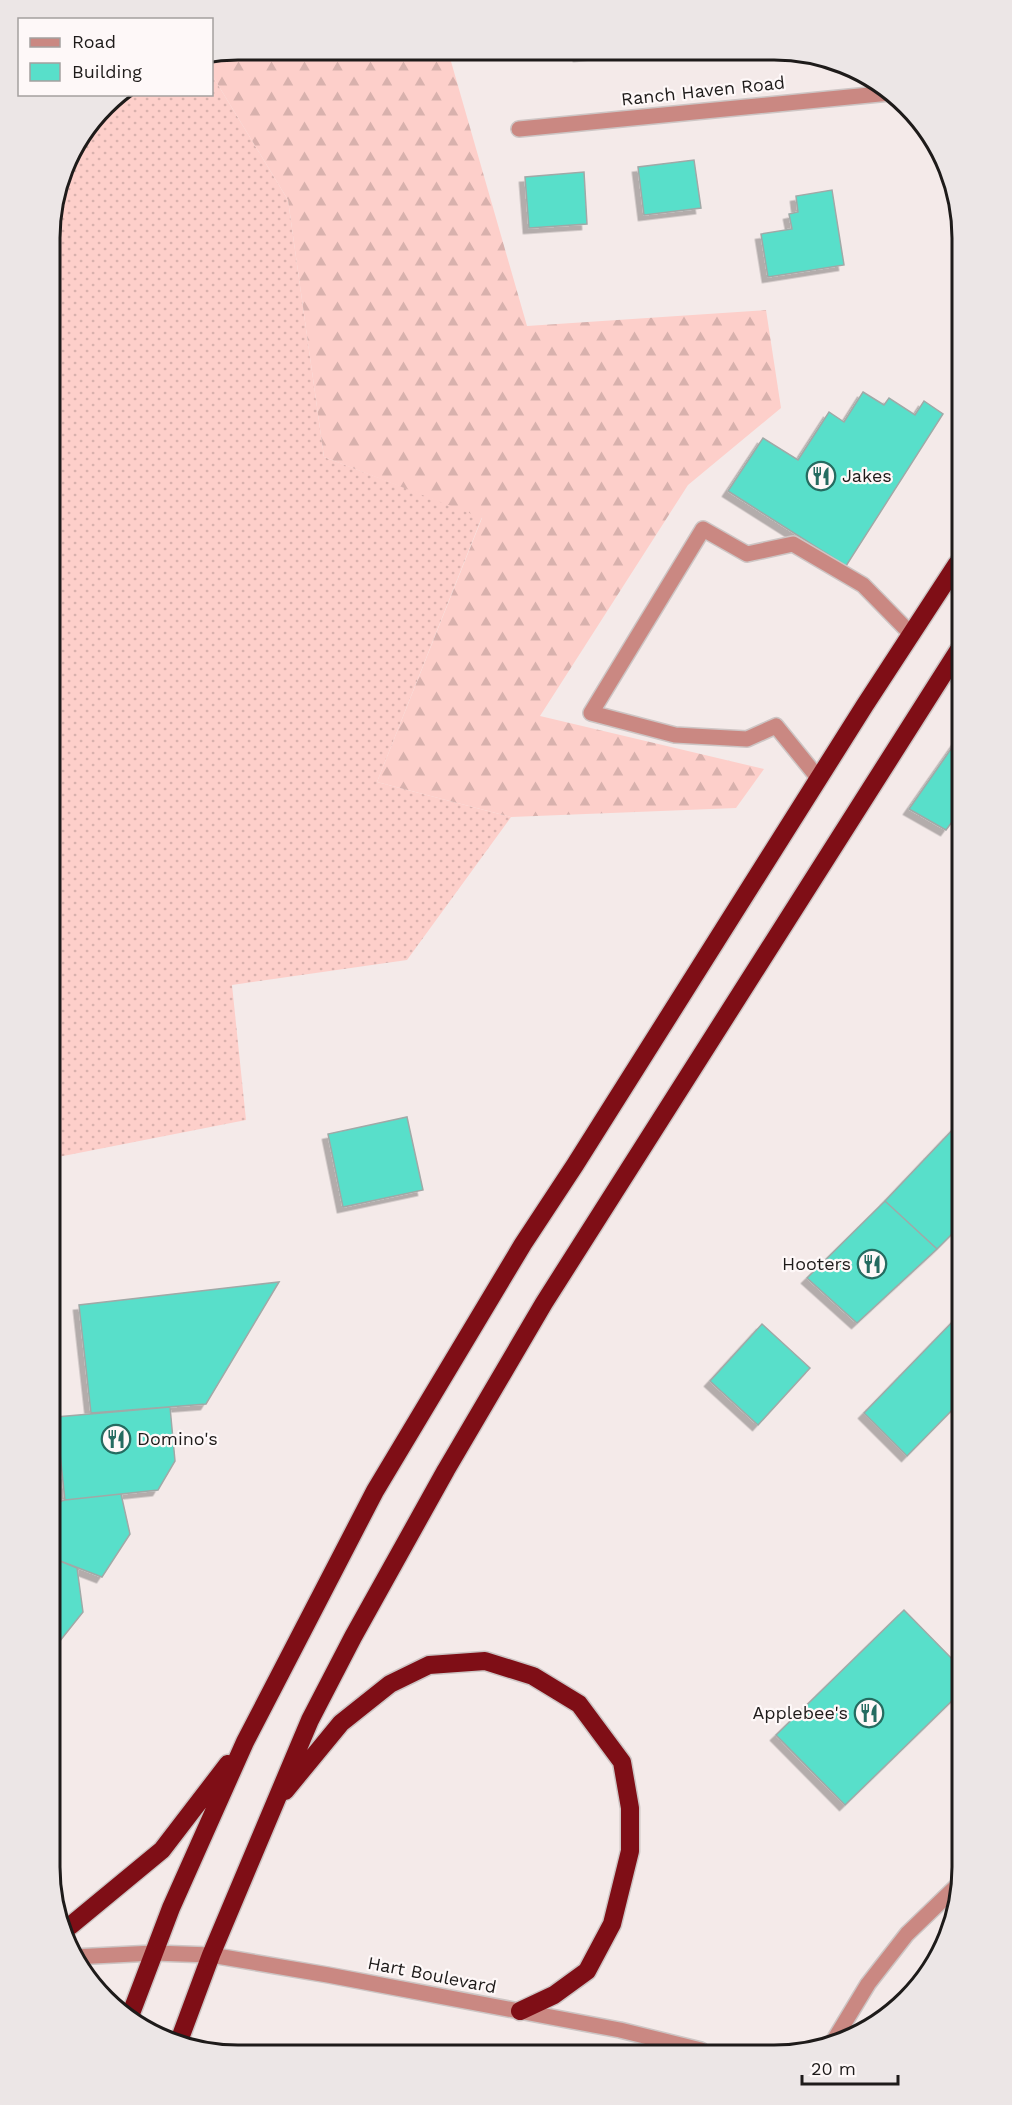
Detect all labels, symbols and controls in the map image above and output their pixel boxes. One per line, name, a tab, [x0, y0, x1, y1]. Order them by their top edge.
legend	[18, 18, 213, 96]
text: Road	[72, 31, 116, 52]
text: Building	[72, 61, 142, 82]
street label: Ranch Haven Road	[620, 71, 786, 110]
restaurant icon: Jakes	[805, 460, 837, 492]
place label: Jakes	[842, 465, 892, 486]
restaurant icon: Hooters	[856, 1248, 888, 1280]
place label: Hooters	[782, 1253, 851, 1274]
restaurant icon: Domino's	[100, 1423, 132, 1455]
place label: Domino's	[137, 1428, 218, 1449]
restaurant icon: Applebee's	[853, 1697, 885, 1729]
place label: Applebee's	[752, 1702, 848, 1723]
street label: Hart Boulevard	[366, 1952, 498, 1997]
scale bar	[802, 2048, 898, 2086]
text: 20 m	[811, 2058, 856, 2079]

